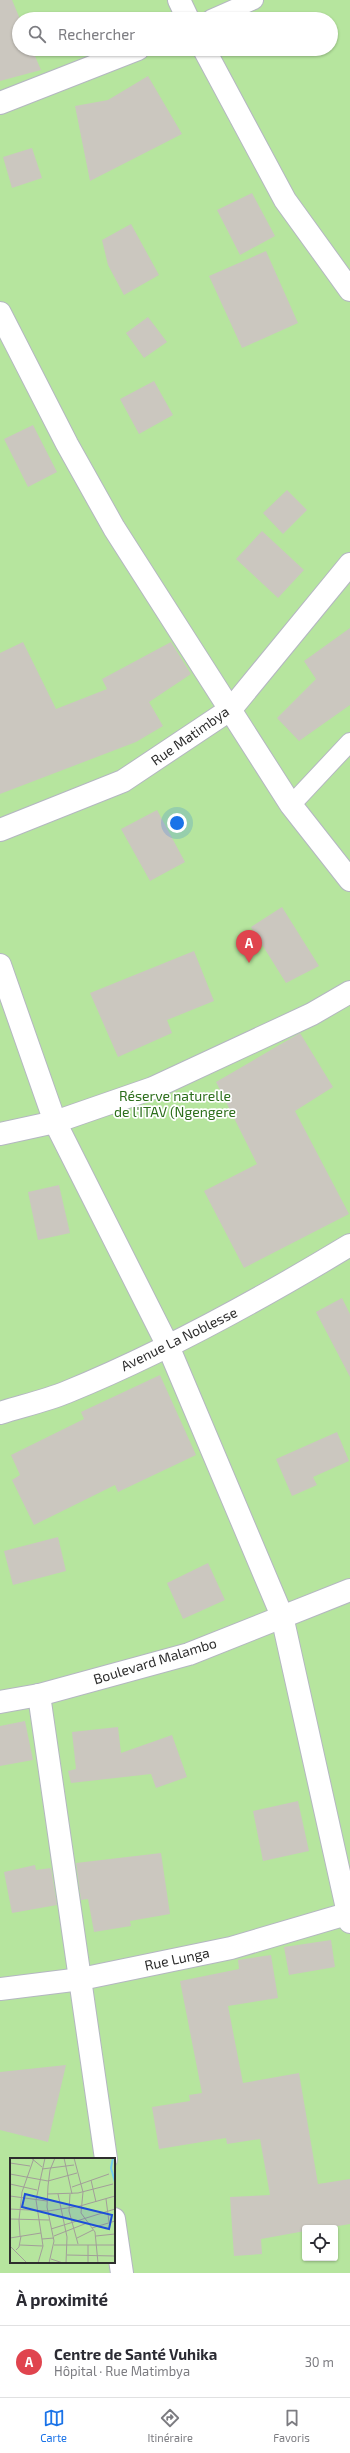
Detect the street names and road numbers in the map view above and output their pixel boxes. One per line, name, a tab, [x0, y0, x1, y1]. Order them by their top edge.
street label: Rue Matimbya	[147, 702, 232, 769]
street label: Avenue La Noblesse	[118, 1303, 240, 1374]
street label: Boulevard Malambo	[91, 1634, 219, 1687]
street label: Rue Lunga	[143, 1943, 211, 1974]

